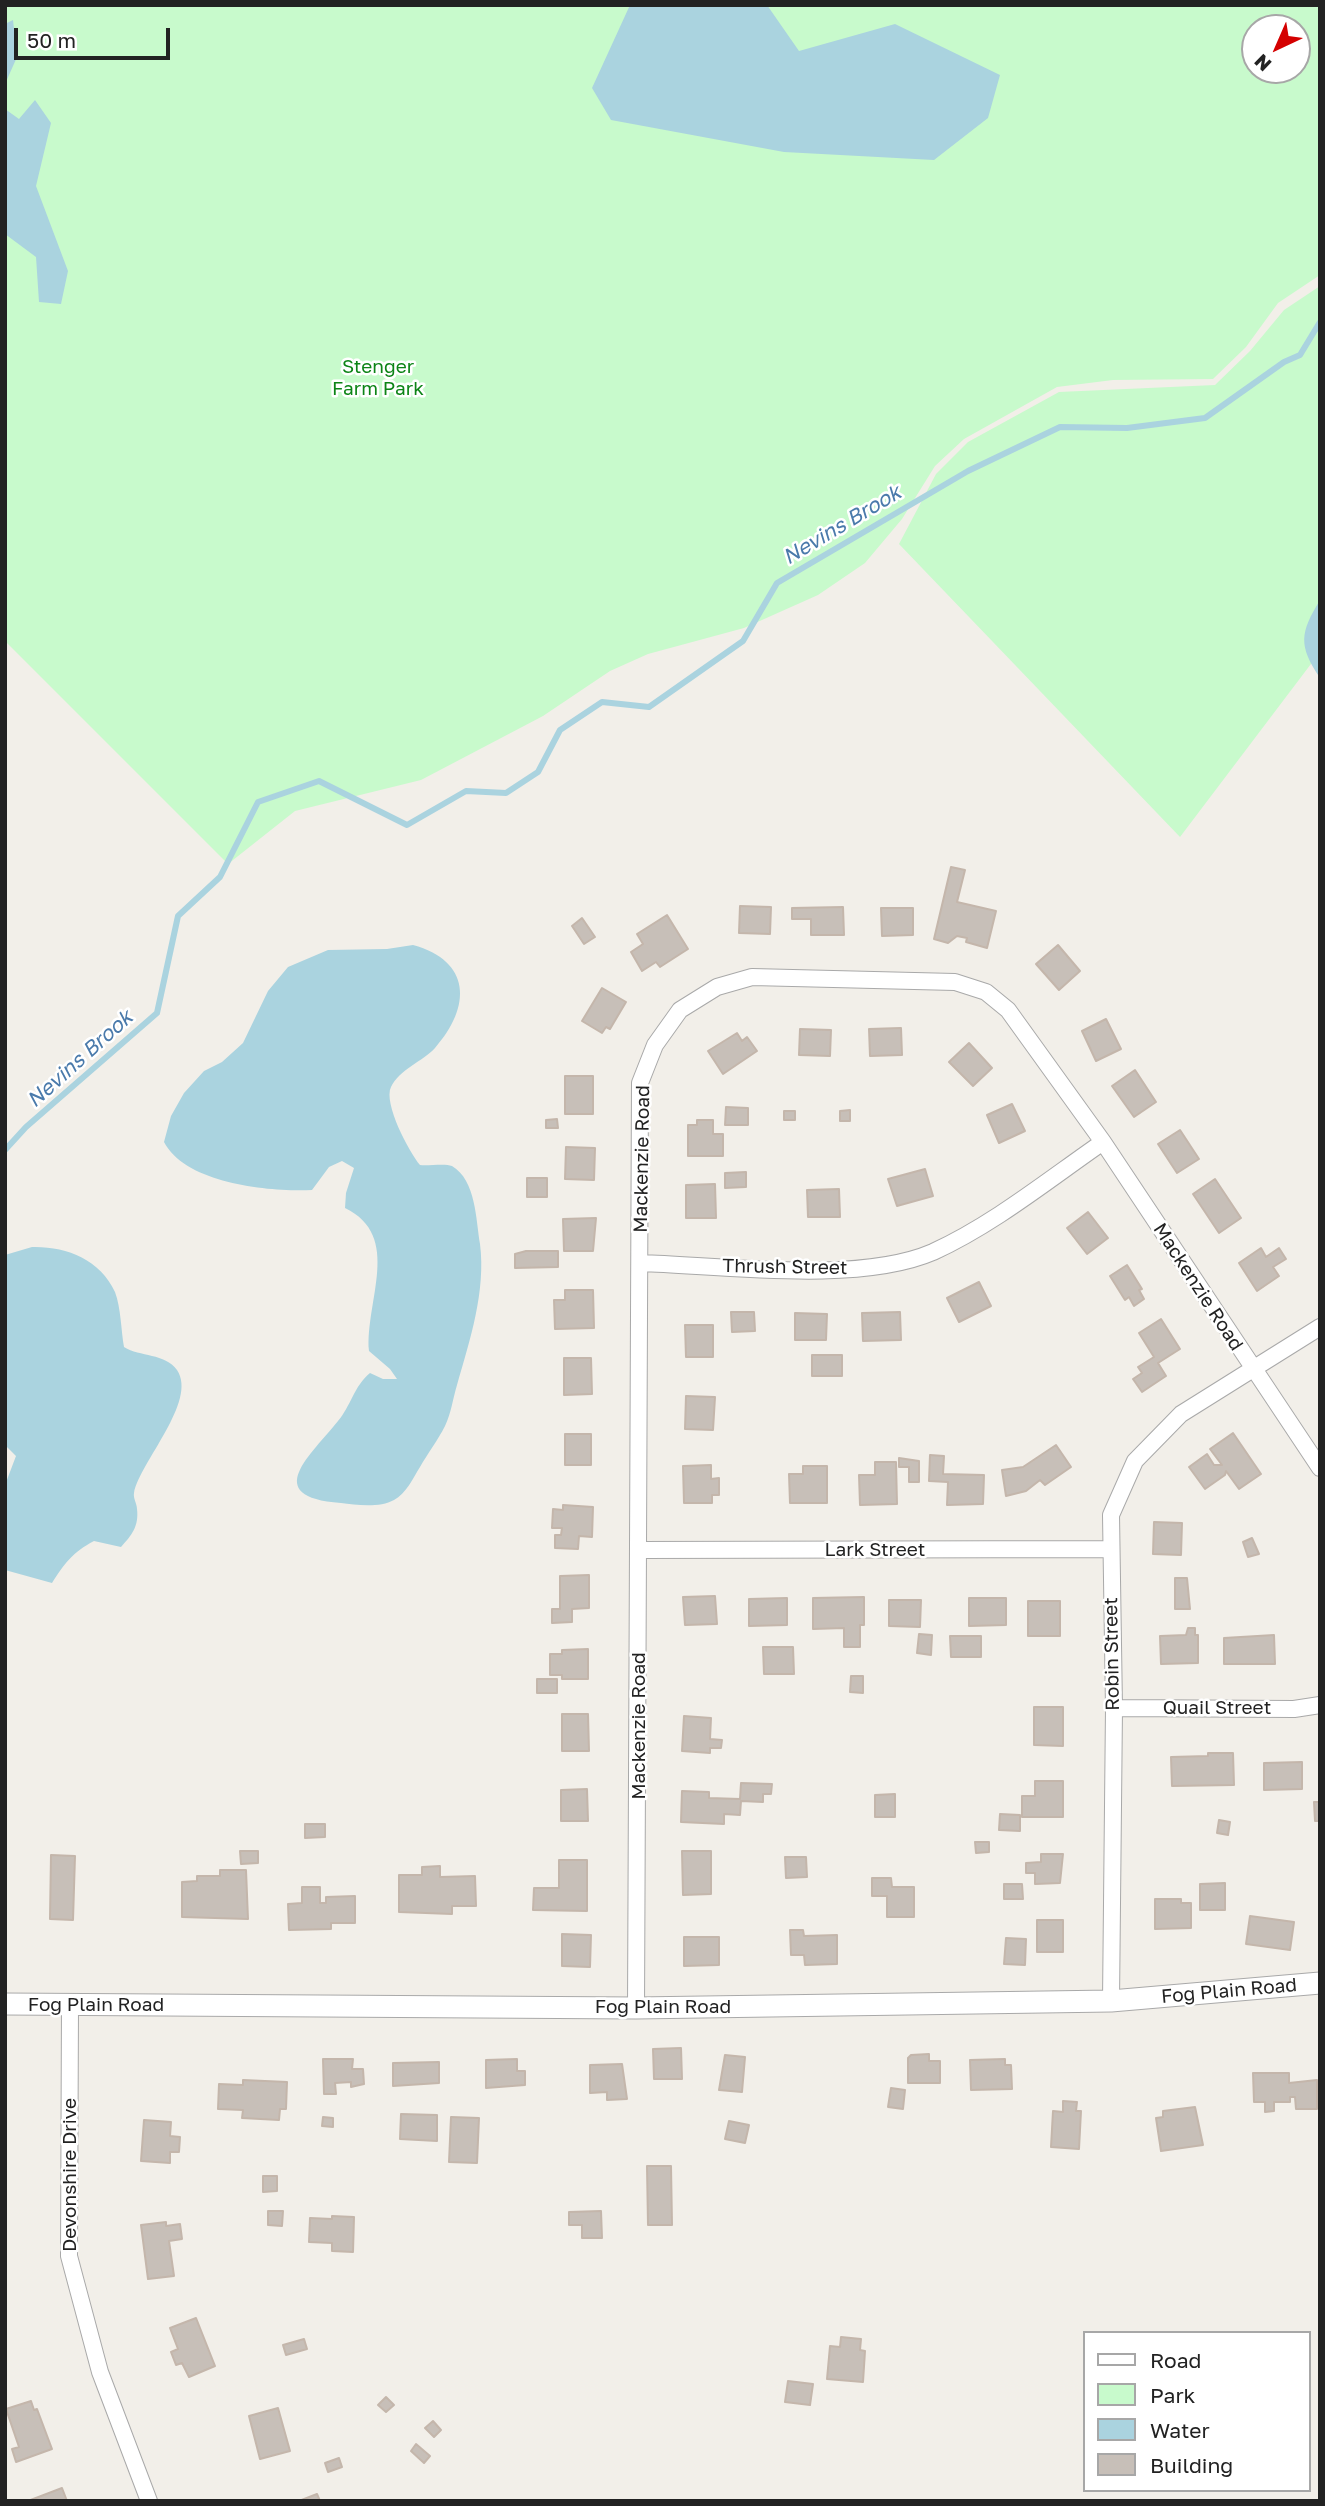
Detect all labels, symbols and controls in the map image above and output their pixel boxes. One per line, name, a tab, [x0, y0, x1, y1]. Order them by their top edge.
scale bar	[18, 14, 173, 58]
north arrow	[1241, 14, 1311, 84]
text: 50 m	[27, 27, 76, 53]
text: N	[1249, 50, 1276, 76]
park label: Stenger Farm Park	[332, 356, 424, 400]
water label: Nevins Brook	[778, 480, 906, 570]
water label: Nevins Brook	[22, 1005, 138, 1113]
street label: Mackenzie Road	[629, 1085, 655, 1233]
street label: Mackenzie Road	[1148, 1219, 1248, 1355]
street label: Thrush Street	[722, 1255, 848, 1279]
street label: Lark Street	[825, 1539, 925, 1561]
street label: Robin Street	[1100, 1597, 1124, 1711]
street label: Mackenzie Road	[628, 1652, 650, 1800]
street label: Quail Street	[1163, 1697, 1271, 1719]
street label: Fog Plain Road	[1160, 1974, 1298, 2008]
street label: Fog Plain Road	[28, 1994, 164, 2016]
street label: Fog Plain Road	[595, 1996, 731, 2018]
street label: Devonshire Drive	[59, 2098, 81, 2252]
legend	[1084, 2331, 1311, 2492]
text: Road	[1150, 2347, 1201, 2373]
text: Park	[1150, 2382, 1195, 2408]
text: Water	[1150, 2417, 1210, 2443]
text: Building	[1150, 2452, 1233, 2478]

